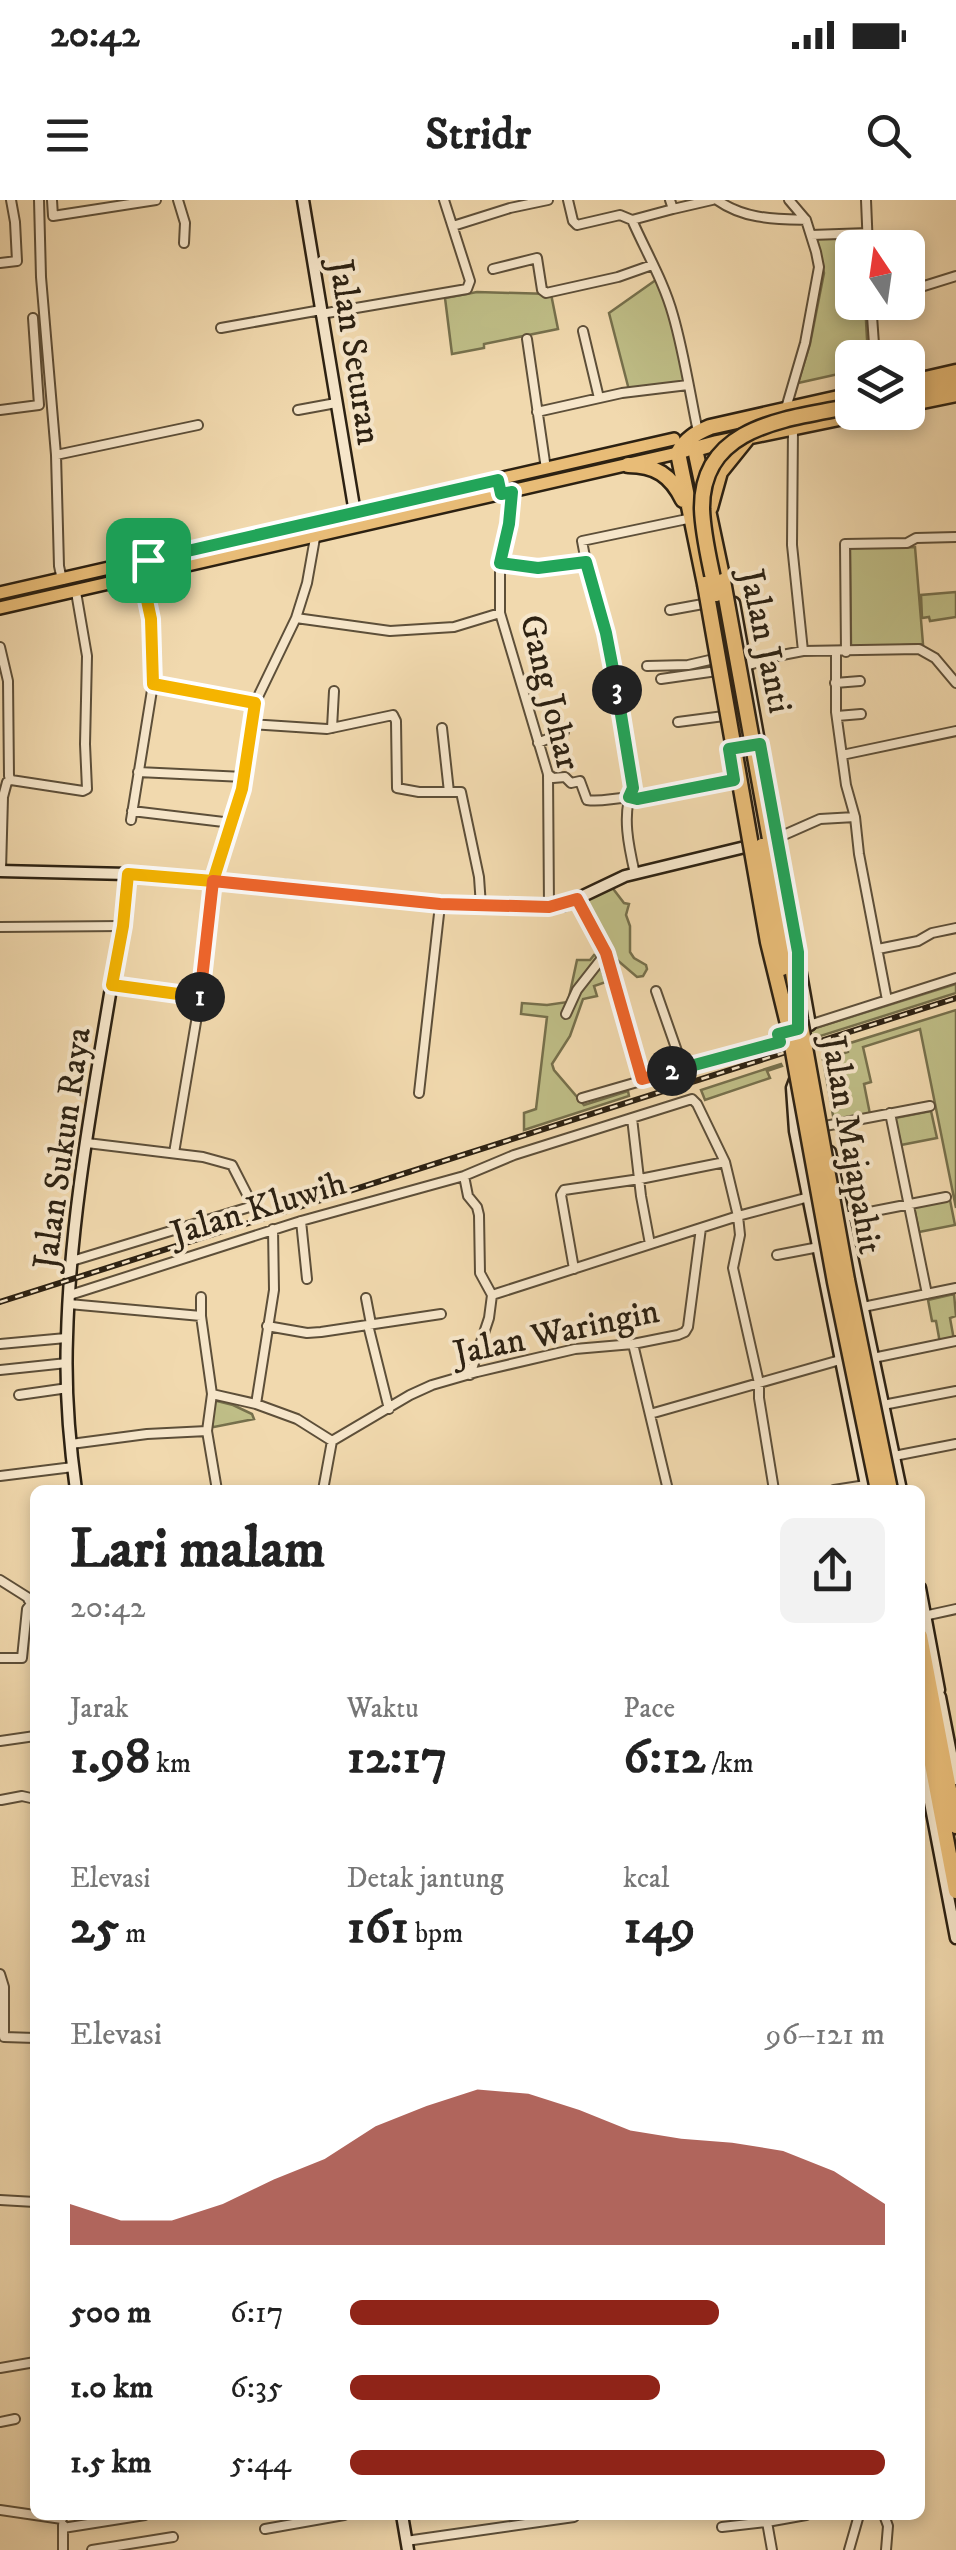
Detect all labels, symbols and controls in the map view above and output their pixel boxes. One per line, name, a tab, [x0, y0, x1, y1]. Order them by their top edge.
text: 20:42	[50, 11, 140, 59]
text: Stridr	[425, 107, 531, 163]
icon: menu	[40, 108, 95, 163]
icon: search	[861, 108, 916, 163]
north arrow	[835, 230, 925, 320]
map controls	[835, 230, 925, 430]
street label: Jalan Seturan	[317, 254, 390, 448]
button: layers	[835, 340, 925, 430]
pin	[106, 518, 191, 603]
icon: arrive	[121, 533, 176, 588]
street label: Jalan Janti	[728, 563, 802, 717]
street label: Gang Johar	[509, 610, 590, 775]
pin: 3	[592, 665, 642, 715]
text: 3	[612, 672, 622, 707]
pin: 1	[175, 972, 225, 1022]
text: 1	[195, 979, 205, 1014]
street label: Jalan Sukun Raya	[24, 1024, 102, 1275]
street label: Jalan Majapahit	[810, 1030, 892, 1258]
pin: 2	[647, 1046, 697, 1096]
text: 2	[665, 1053, 679, 1088]
street label: Jalan Kluwih	[163, 1161, 352, 1257]
street label: Jalan Waringin	[447, 1290, 663, 1377]
text: Lari malam	[70, 1516, 325, 1585]
button: share	[780, 1518, 885, 1623]
text: 20:42	[70, 1588, 145, 1628]
text: Jarak	[70, 1691, 129, 1726]
text: Waktu	[347, 1691, 419, 1726]
text: Pace	[623, 1691, 675, 1726]
text: 1.98	[70, 1726, 150, 1789]
text: 12:17	[347, 1726, 447, 1789]
text: 6:12	[623, 1726, 705, 1789]
text: km	[150, 1746, 191, 1781]
text: /km	[705, 1746, 754, 1781]
text: Elevasi	[70, 1861, 151, 1896]
text: Detak jantung	[347, 1861, 504, 1896]
text: kcal	[623, 1861, 669, 1896]
text: 25	[70, 1896, 119, 1959]
text: 161	[347, 1896, 409, 1959]
text: 149	[623, 1896, 695, 1959]
text: m	[119, 1916, 146, 1951]
text: bpm	[409, 1916, 463, 1951]
text: Elevasi	[70, 2015, 162, 2055]
text: 96–121 m	[765, 2015, 885, 2055]
text: 500 m	[70, 2293, 151, 2333]
text: 6:17	[230, 2293, 284, 2333]
text: 1.0 km	[70, 2368, 153, 2408]
text: 6:35	[230, 2368, 283, 2408]
text: 1.5 km	[70, 2443, 152, 2483]
text: 5:44	[230, 2443, 291, 2483]

